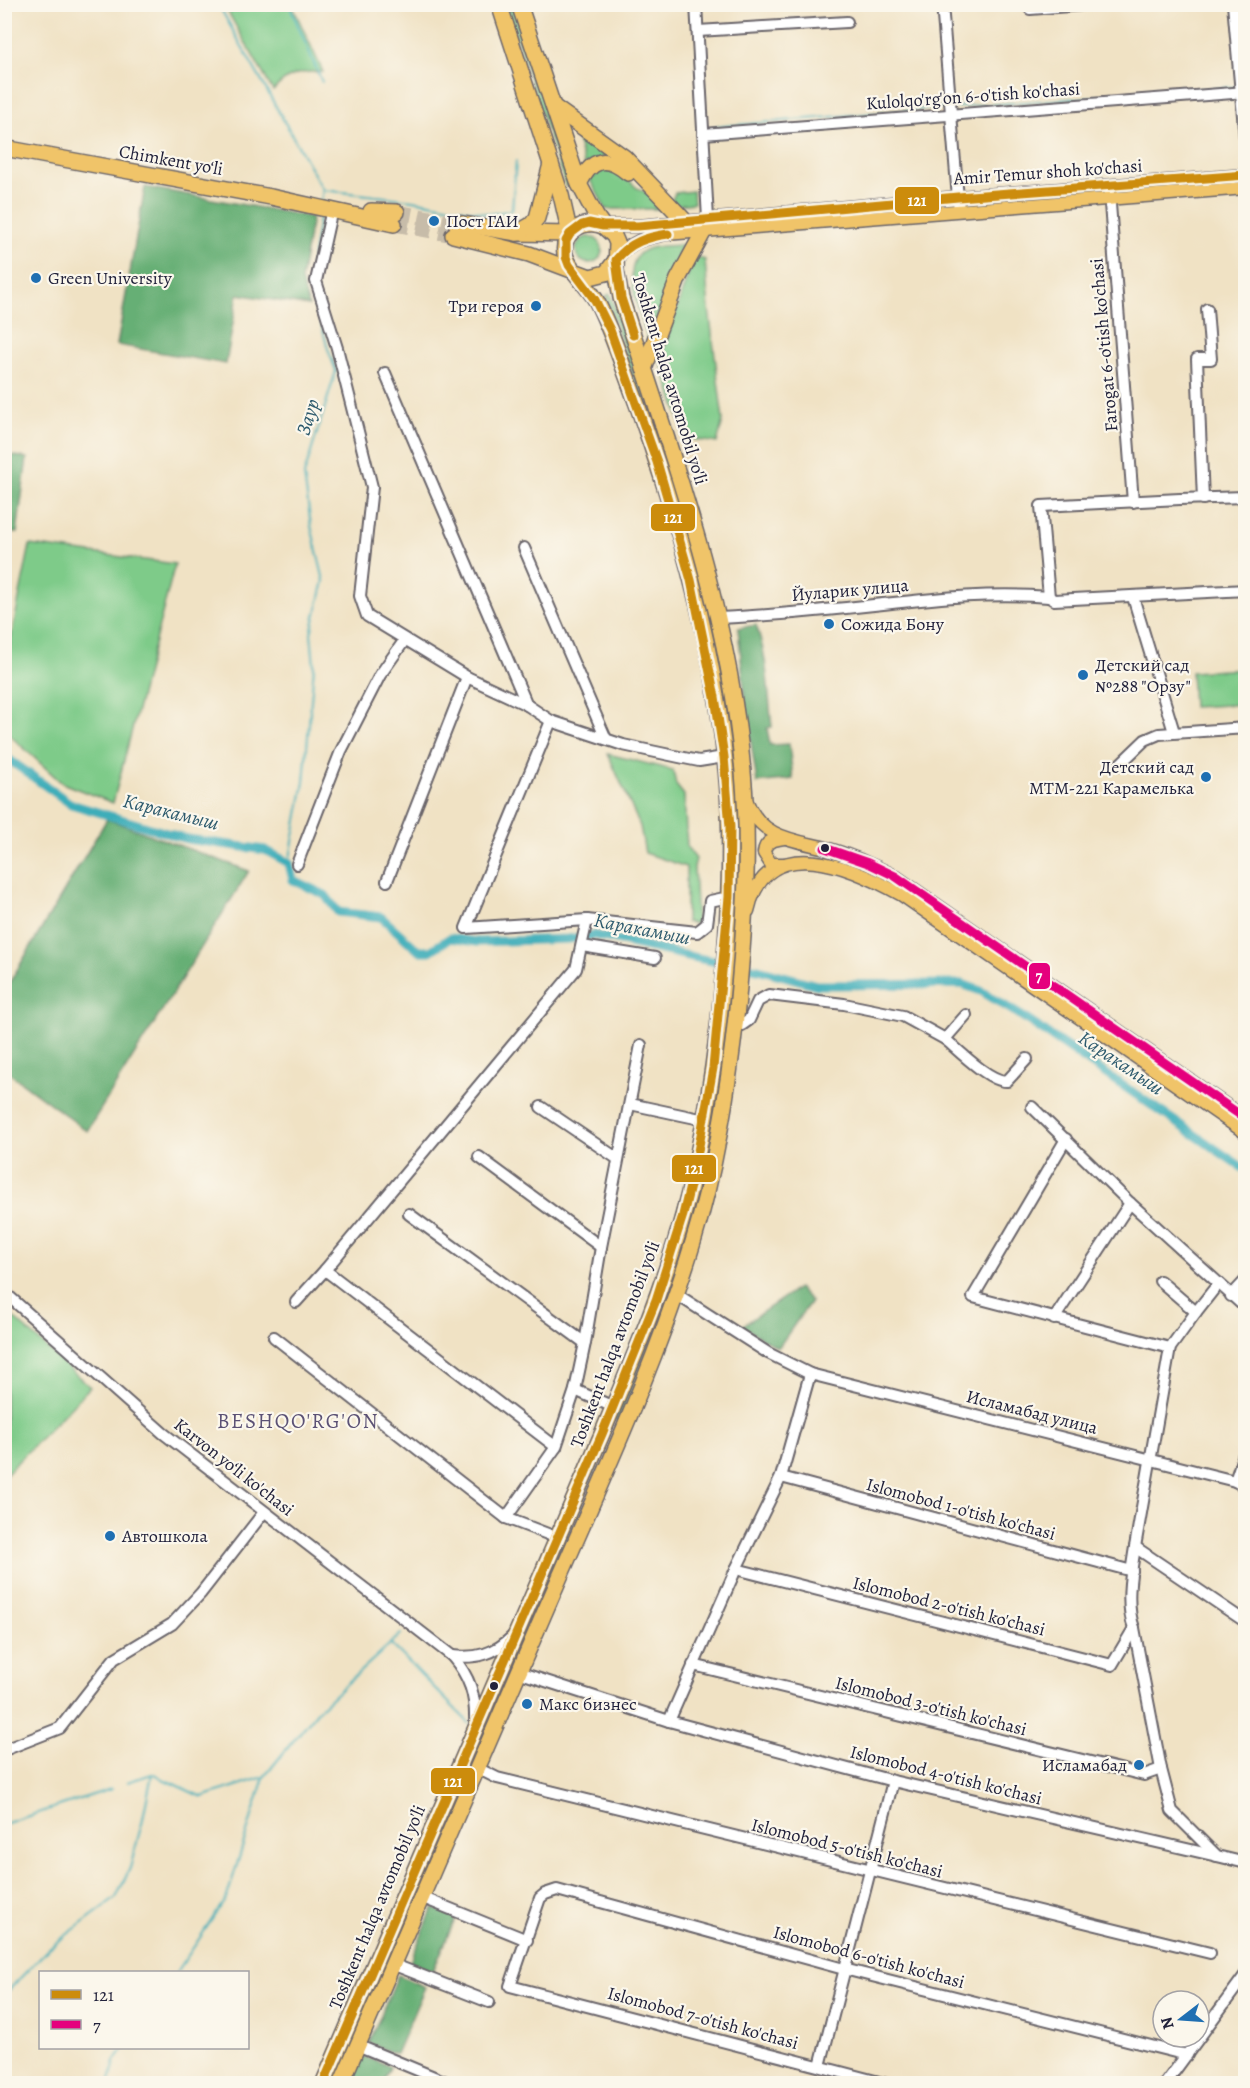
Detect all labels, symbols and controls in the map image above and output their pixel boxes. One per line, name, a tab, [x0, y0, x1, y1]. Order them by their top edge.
street label: Kulolqo'rg'on 6-o'tish ko'chasi	[865, 77, 1081, 115]
street label: Chimkent yo‘li	[117, 139, 225, 181]
street label: Amir Temur shoh ko'chasi	[952, 153, 1143, 191]
line badge: 121	[894, 186, 940, 215]
text: 121	[907, 190, 927, 212]
place label: Пост ГАИ	[446, 209, 519, 233]
marker: Пост ГАИ	[427, 214, 441, 228]
street label: Farogat 6-o'tish ko'chasi	[1084, 257, 1124, 433]
place label: Green University	[48, 266, 173, 290]
marker: Green University	[29, 271, 43, 285]
street label: Toshkent halqa avtomobil yo'li	[626, 271, 714, 487]
place label: Три героя	[449, 294, 524, 318]
marker: Три героя	[529, 299, 543, 313]
water label: Заур	[290, 396, 326, 438]
line badge: 121	[650, 503, 696, 532]
text: 121	[663, 507, 683, 529]
street label: Йуларик улица	[791, 573, 910, 607]
place label: Сожида Бону	[841, 612, 945, 636]
marker: Сожида Бону	[822, 617, 836, 631]
place label: Детский сад №288 "Орзу"	[1095, 653, 1191, 698]
marker: Детский сад №288 "Орзу"	[1076, 668, 1090, 682]
place label: Детский сад МТМ-221 Карамелька	[1029, 755, 1195, 800]
marker: Детский сад МТМ-221 Карамелька	[1199, 770, 1213, 784]
water label: Каракамыш	[120, 787, 222, 837]
unlabelled marker	[819, 842, 831, 854]
water label: Каракамыш	[592, 906, 693, 952]
line badge: 7	[1028, 962, 1051, 990]
text: 7	[1036, 966, 1043, 988]
water label: Каракамыш	[1073, 1025, 1169, 1102]
line badge: 121	[671, 1154, 717, 1183]
text: 121	[684, 1158, 704, 1180]
street label: Toshkent halqa avtomobil yo'li	[564, 1237, 666, 1451]
street label: Исламабад улица	[964, 1384, 1101, 1440]
district label: BESHQO'RG'ON	[217, 1407, 379, 1435]
street label: Karvon yo‘li ko'chasi	[169, 1413, 299, 1521]
street label: Islomobod 1-o'tish ko'chasi	[864, 1472, 1058, 1546]
place label: Автошкола	[121, 1524, 209, 1548]
marker: Автошкола	[103, 1529, 117, 1543]
street label: Islomobod 2-o'tish ko'chasi	[850, 1570, 1048, 1642]
street label: Islomobod 3-o'tish ko'chasi	[833, 1671, 1029, 1741]
unlabelled marker	[488, 1680, 500, 1692]
place label: Макс бизнес	[539, 1692, 637, 1716]
marker: Макс бизнес	[520, 1697, 534, 1711]
street label: Islomobod 4-o'tish ko'chasi	[847, 1740, 1045, 1810]
place label: Исламабад	[1042, 1753, 1127, 1777]
marker: Исламабад	[1132, 1758, 1146, 1772]
line badge: 121	[430, 1767, 476, 1795]
text: 121	[443, 1771, 463, 1793]
street label: Toshkent halqa avtomobil yo'li	[323, 1801, 431, 2013]
street label: Islomobod 5-o'tish ko'chasi	[749, 1813, 945, 1883]
street label: Islomobod 6-o'tish ko'chasi	[771, 1920, 967, 1994]
legend	[39, 1971, 249, 2049]
street label: Islomobod 7-o'tish ko'chasi	[605, 1981, 801, 2055]
text: 121	[93, 1983, 114, 2007]
north arrow	[1151, 1989, 1211, 2049]
text: 7	[93, 2013, 101, 2037]
text: N	[1155, 2014, 1180, 2032]

